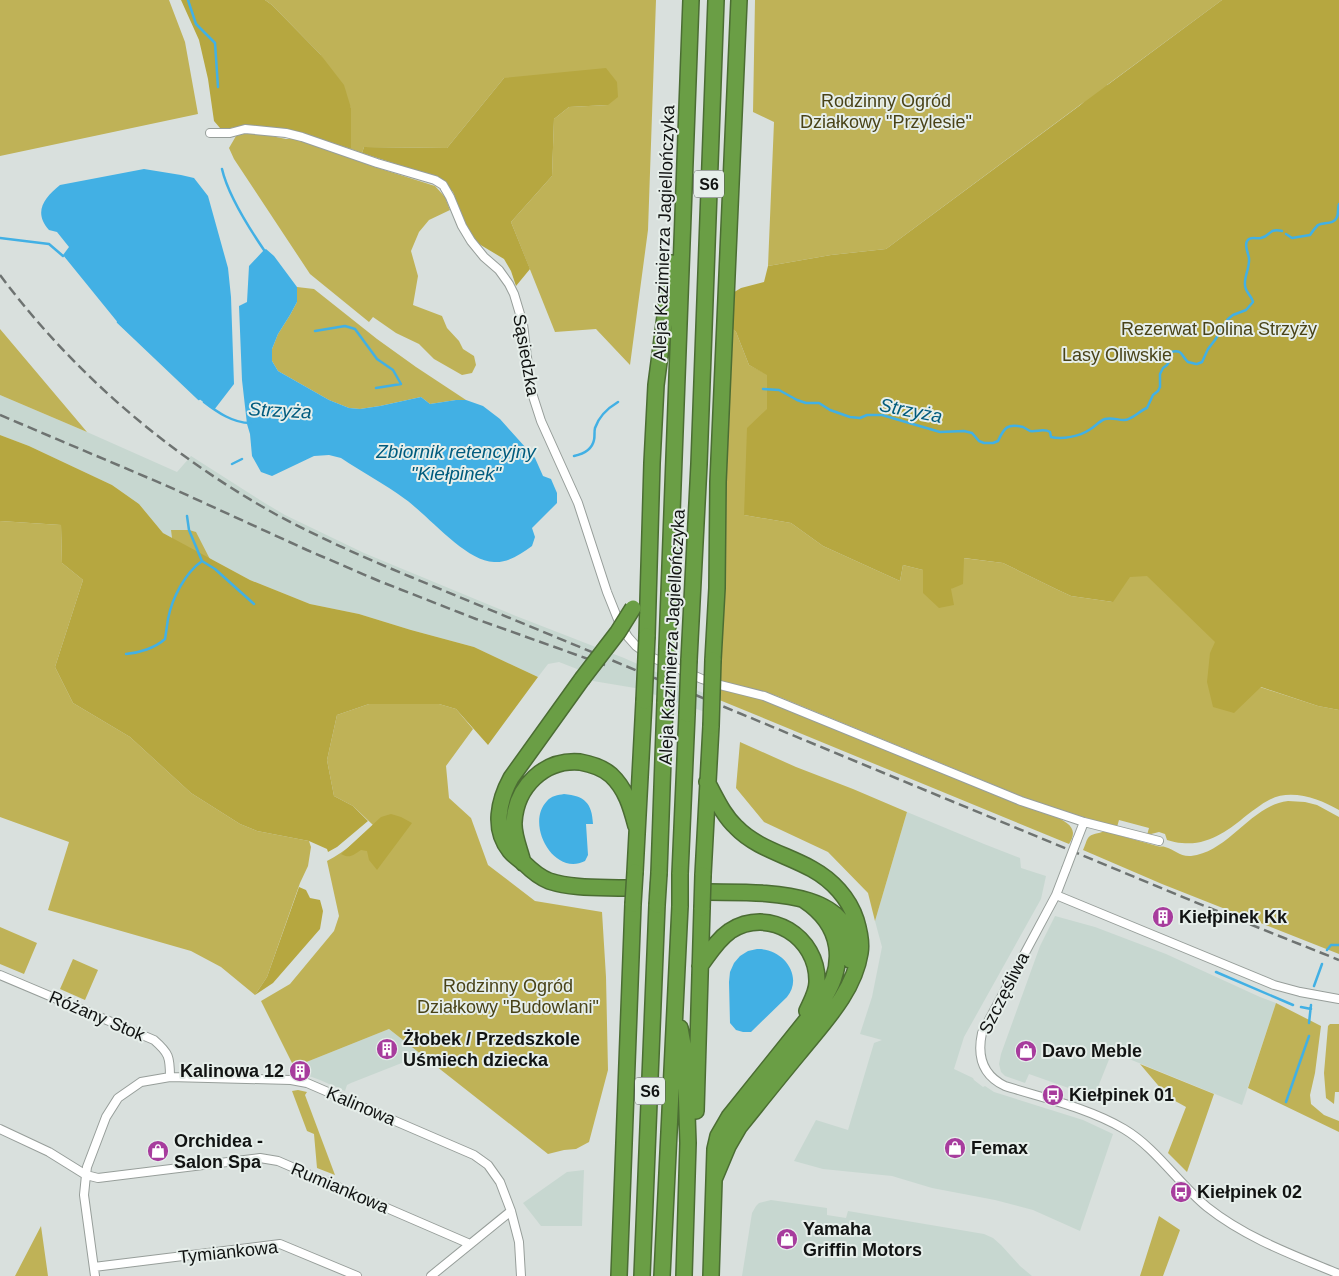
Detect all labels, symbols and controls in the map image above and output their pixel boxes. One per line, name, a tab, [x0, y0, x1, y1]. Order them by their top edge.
park label: Rodzinny Ogród Działkowy "Przylesie"	[800, 91, 972, 132]
street label: Aleja Kazimierza Jagiellończyka	[650, 104, 678, 361]
road number: S6	[694, 170, 724, 198]
street label: Sąsiedzka	[509, 312, 543, 399]
park label: Rezerwat Dolina Strzyży	[1121, 319, 1317, 339]
park label: Lasy Oliwskie	[1062, 345, 1172, 365]
water label: Strzyża	[878, 394, 944, 427]
water label: Strzyża	[248, 398, 312, 423]
water label: Zbiornik retencyjny "Kiełpinek"	[375, 441, 537, 484]
street label: Aleja Kazimierza Jagiellończyka	[655, 508, 689, 765]
building icon: Kiełpinek Kk	[1151, 905, 1175, 929]
place label: Kiełpinek Kk	[1179, 907, 1288, 927]
street label: Szczęśliwa	[975, 948, 1034, 1037]
park label: Rodzinny Ogród Działkowy "Budowlani"	[417, 976, 599, 1017]
street label: Różany Stok	[46, 987, 149, 1046]
place label: Żłobek / Przedszkole Uśmiech dziecka	[403, 1029, 580, 1070]
building icon: Żłobek / Przedszkole Uśmiech dziecka	[375, 1037, 399, 1061]
shop icon: Davo Meble	[1014, 1039, 1038, 1063]
place label: Davo Meble	[1042, 1041, 1142, 1061]
building icon: Kalinowa 12	[288, 1059, 312, 1083]
place label: Kalinowa 12	[180, 1061, 284, 1081]
road number: S6	[635, 1078, 665, 1104]
street label: Kalinowa	[323, 1083, 399, 1130]
bus stop icon: Kiełpinek 01	[1041, 1083, 1065, 1107]
place label: Kiełpinek 01	[1069, 1085, 1174, 1105]
place label: Orchidea - Salon Spa	[174, 1131, 263, 1172]
shop icon: Femax	[943, 1136, 967, 1160]
place label: Femax	[971, 1138, 1028, 1158]
shop icon: Orchidea - Salon Spa	[146, 1139, 170, 1163]
street label: Rumiankowa	[288, 1158, 393, 1218]
bus stop icon: Kiełpinek 02	[1169, 1180, 1193, 1204]
place label: Kiełpinek 02	[1197, 1182, 1302, 1202]
place label: Yamaha Griffin Motors	[803, 1219, 922, 1260]
shop icon: Yamaha Griffin Motors	[775, 1227, 799, 1251]
street label: Tymiankowa	[177, 1237, 280, 1267]

